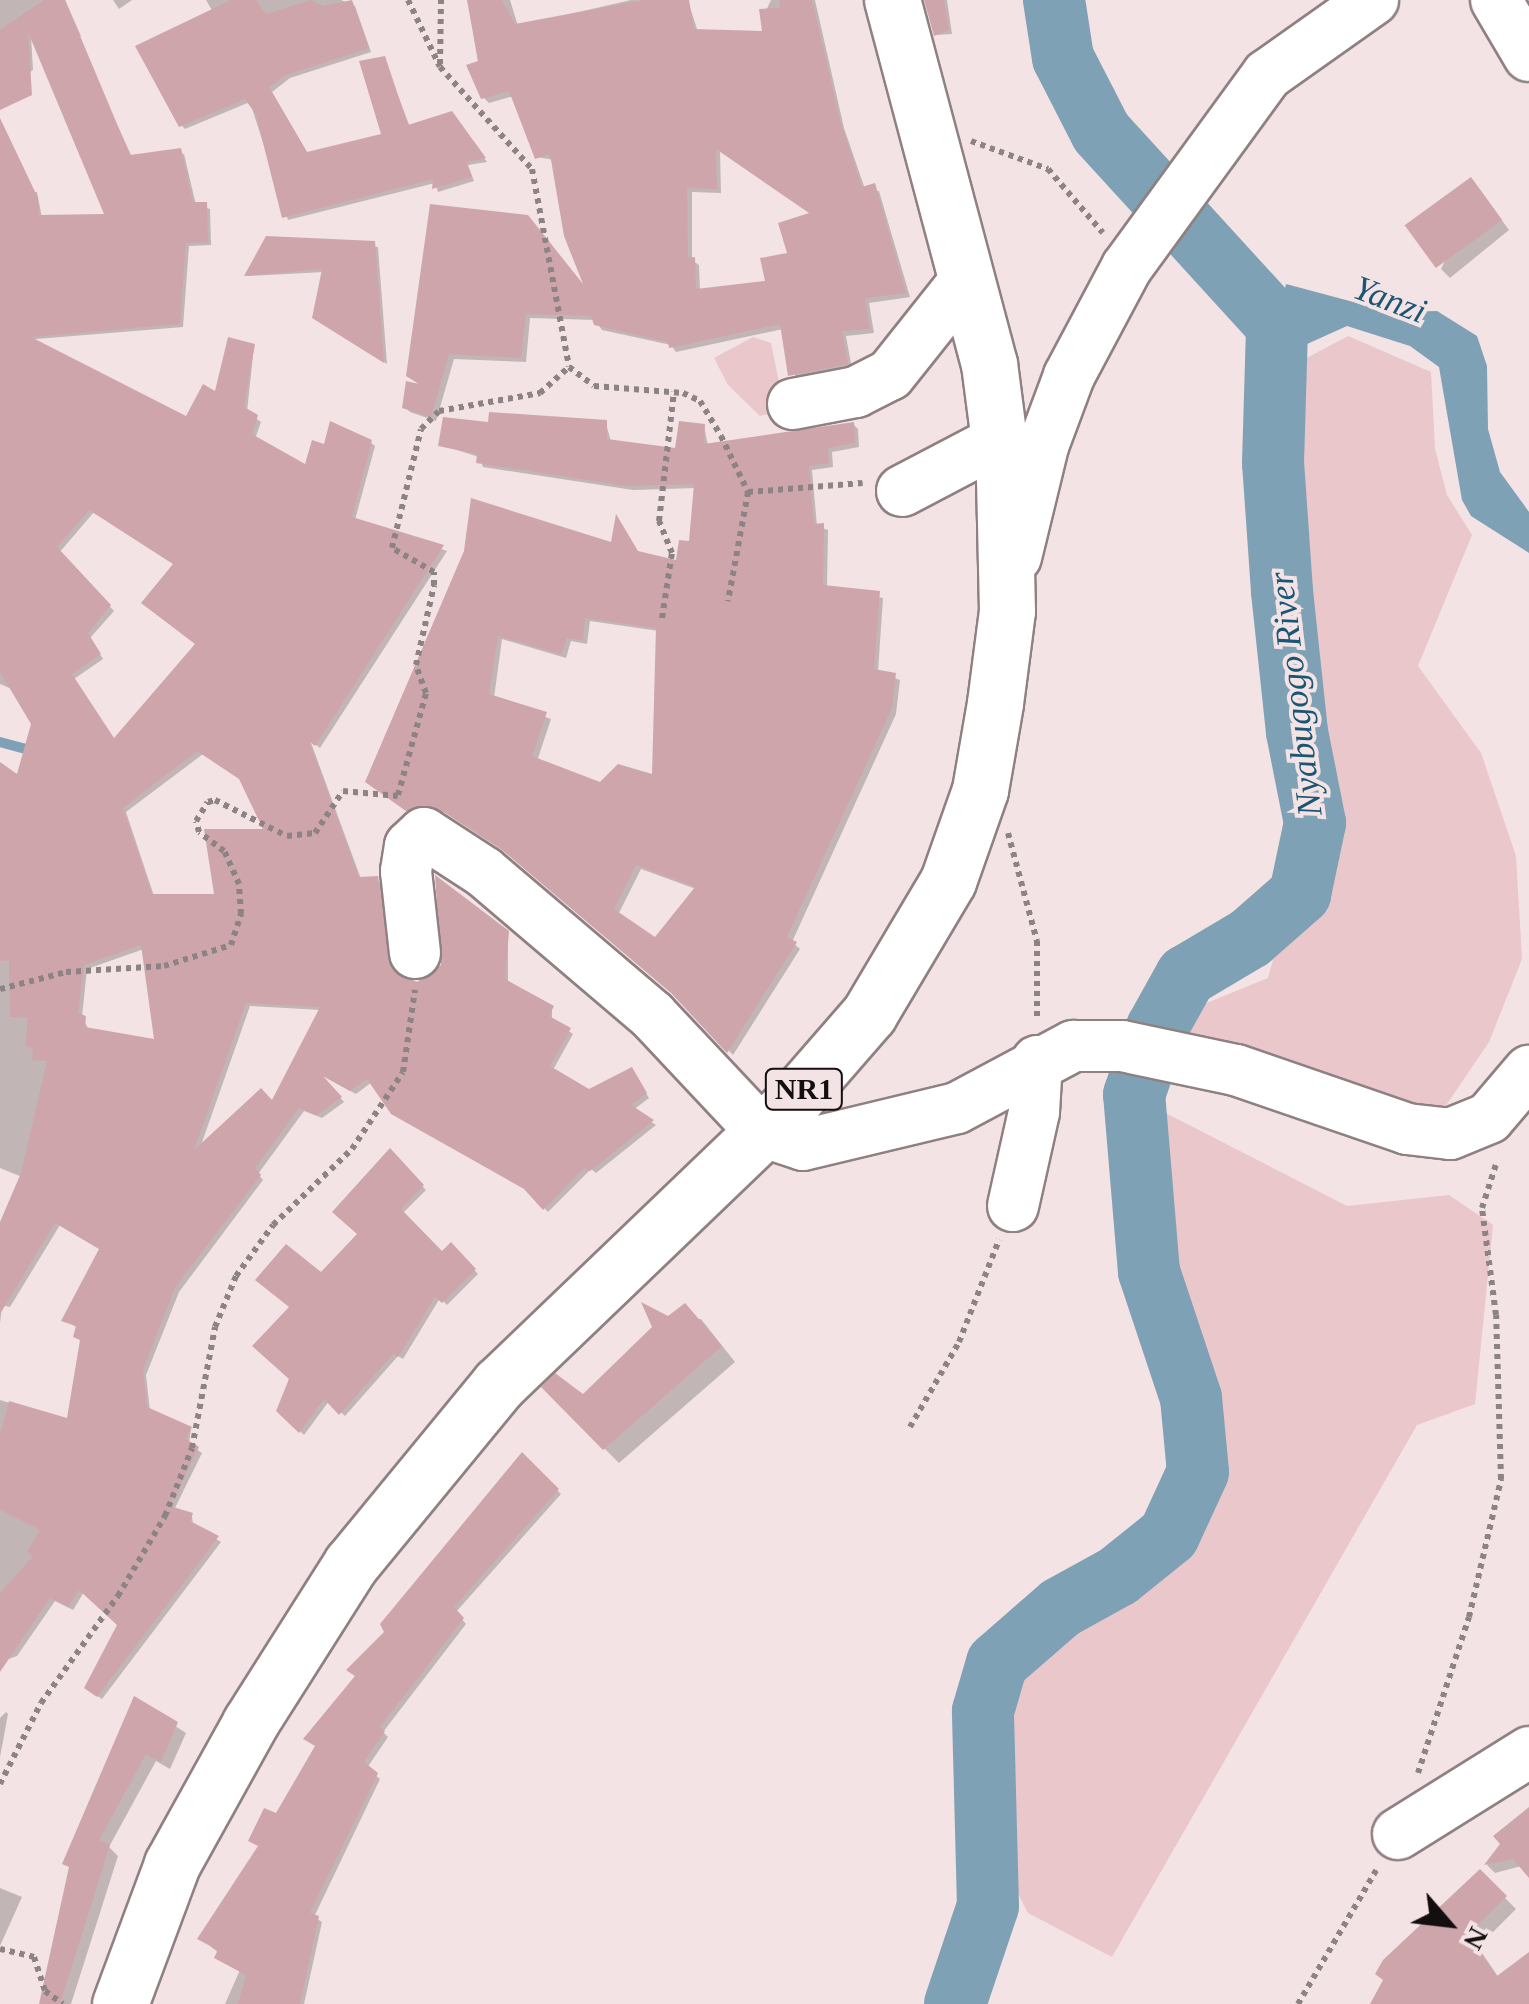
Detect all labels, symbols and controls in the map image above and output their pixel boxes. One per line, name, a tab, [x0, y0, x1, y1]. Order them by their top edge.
water label: Yanzi	[1348, 267, 1432, 333]
water label: Nyabugogo River	[1260, 569, 1332, 819]
road number: NR1	[764, 1064, 844, 1114]
north arrow	[1399, 1874, 1499, 1974]
text: N	[1457, 1922, 1494, 1955]

